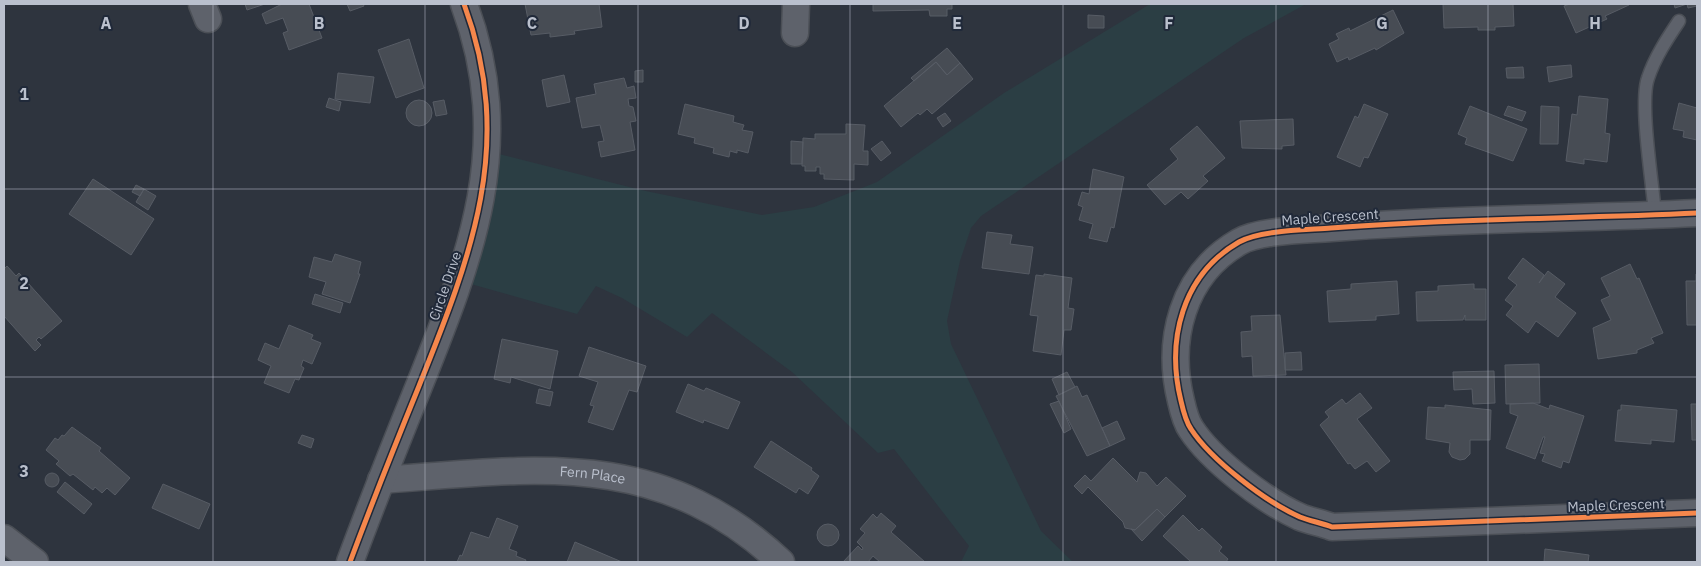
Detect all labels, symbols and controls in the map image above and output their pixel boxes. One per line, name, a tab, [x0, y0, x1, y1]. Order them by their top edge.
text: A	[101, 13, 112, 33]
text: B	[314, 13, 325, 33]
text: C	[527, 13, 537, 33]
text: D	[738, 13, 750, 33]
text: E	[952, 13, 962, 33]
text: F	[1164, 13, 1174, 33]
text: G	[1376, 13, 1388, 33]
text: H	[1589, 13, 1601, 33]
text: 1	[19, 84, 29, 104]
street label: Maple Crescent	[1281, 205, 1379, 229]
street label: Circle Drive	[425, 249, 465, 323]
text: 2	[19, 273, 29, 293]
text: 3	[19, 461, 29, 481]
street label: Fern Place	[559, 462, 627, 488]
street label: Maple Crescent	[1567, 494, 1665, 516]

